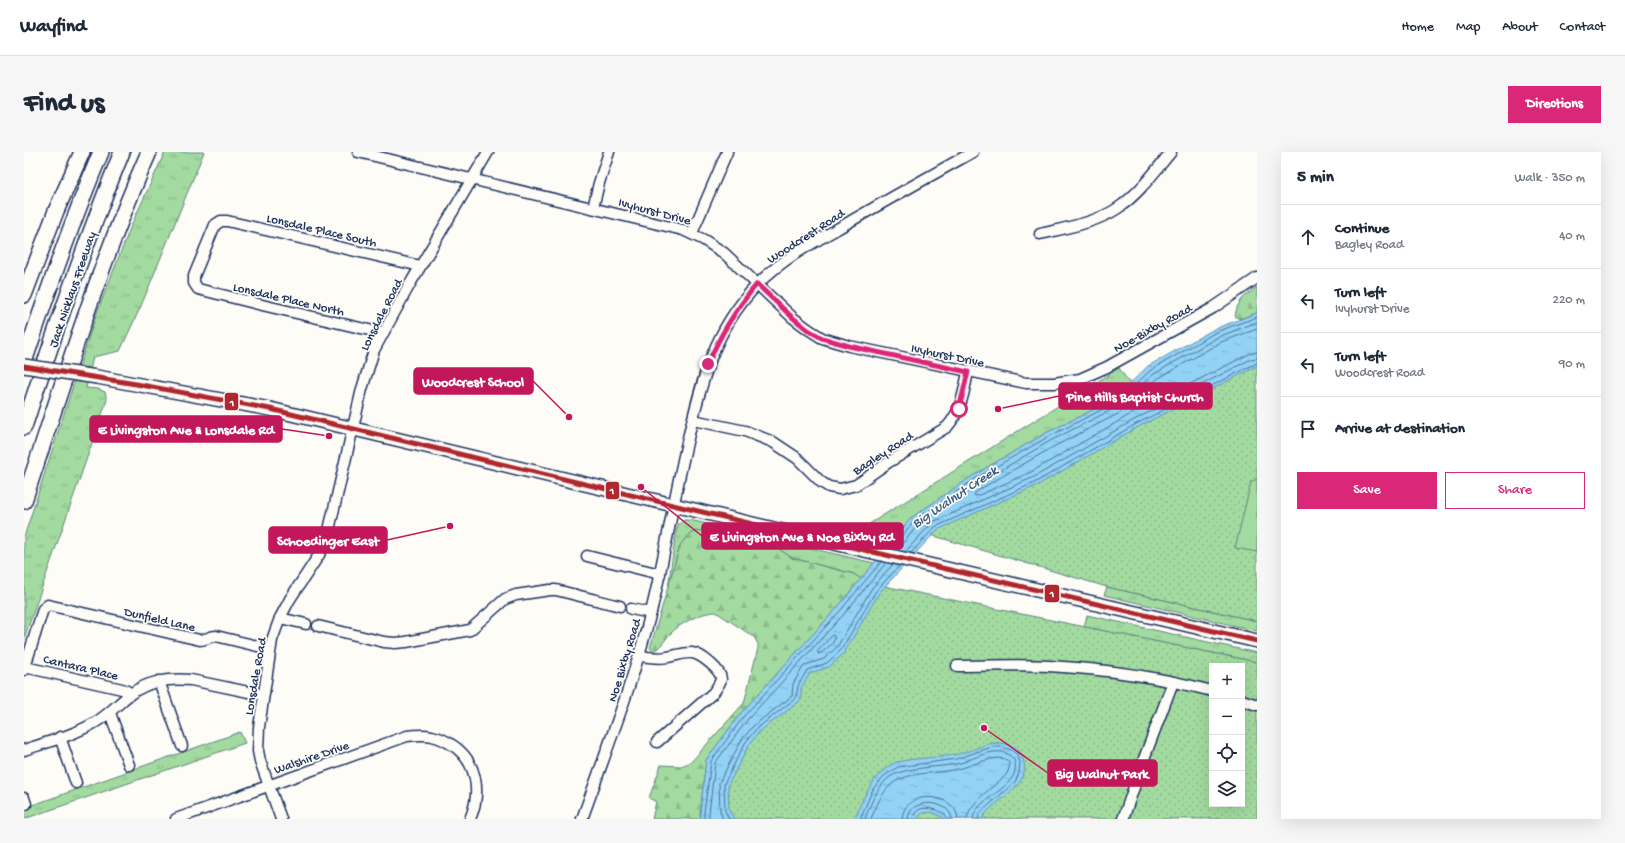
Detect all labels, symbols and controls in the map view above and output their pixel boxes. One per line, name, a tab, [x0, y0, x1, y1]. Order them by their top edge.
text: Wayfind	[20, 16, 86, 39]
text: Home	[1402, 19, 1434, 36]
text: Map	[1456, 19, 1480, 36]
text: About	[1502, 19, 1538, 36]
text: Contact	[1560, 19, 1605, 36]
button: Directions	[1508, 86, 1601, 123]
text: Find us	[24, 88, 104, 121]
text: 5 min	[1297, 168, 1334, 188]
text: Walk · 350 m	[1515, 171, 1585, 186]
street label: Ivyhurst Drive	[616, 196, 693, 229]
street label: Woodcrest Road	[765, 206, 849, 268]
street label: Lonsdale Place South	[265, 211, 378, 251]
text: Continue	[1335, 220, 1389, 238]
icon: ahead	[1297, 226, 1319, 248]
street label: Jack Nicklaus Freeway	[47, 229, 100, 350]
text: 40 m	[1559, 229, 1585, 244]
text: Bagley Road	[1335, 238, 1404, 253]
street label: Lonsdale Road	[358, 276, 407, 353]
street label: Lonsdale Place North	[231, 280, 345, 321]
text: Turn left	[1335, 284, 1386, 302]
icon: left	[1297, 290, 1319, 312]
text: 220 m	[1553, 293, 1585, 308]
street label: Noe-Bixby Road	[1112, 301, 1196, 357]
text: Ivyhurst Drive	[1335, 302, 1409, 317]
street label: Ivyhurst Drive	[910, 341, 986, 372]
text: Turn left	[1335, 348, 1386, 366]
icon: left	[1297, 354, 1319, 376]
route end	[699, 355, 717, 373]
text: 90 m	[1559, 357, 1585, 372]
text: Woodcrest Road	[1335, 366, 1424, 381]
callout: Woodcrest School	[414, 368, 533, 394]
text: Woodcrest School	[421, 375, 524, 392]
callout: Pine Hills Baptist Church	[1059, 383, 1212, 409]
text: Pine Hills Baptist Church	[1065, 390, 1204, 407]
line badge: 1	[224, 392, 239, 411]
text: 1	[229, 398, 234, 410]
route start	[950, 400, 968, 418]
callout: E Livingston Ave & Lonsdale Rd	[90, 416, 282, 442]
icon: arrive	[1297, 418, 1319, 440]
text: Arrive at destination	[1335, 420, 1465, 438]
text: E Livingston Ave & Lonsdale Rd	[98, 423, 276, 440]
street label: Bagley Road	[850, 428, 917, 480]
water label: Big Walnut Creek	[909, 462, 1003, 533]
button: Save	[1297, 472, 1437, 509]
button: Share	[1445, 472, 1585, 509]
line badge: 1	[605, 481, 620, 500]
text: 1	[609, 486, 614, 498]
callout: E Livingston Ave & Noe Bixby Rd	[702, 523, 903, 549]
callout: Schoedinger East	[269, 527, 387, 553]
text: E Livingston Ave & Noe Bixby Rd	[710, 530, 896, 547]
text: Schoedinger East	[277, 534, 380, 551]
line badge: 1	[1044, 584, 1060, 603]
text: 1	[1049, 589, 1054, 601]
street label: Dunfield Lane	[121, 605, 197, 636]
street label: Noe Bixby Road	[606, 616, 646, 704]
street label: Lonsdale Road	[242, 635, 271, 716]
street label: Cantara Place	[42, 653, 120, 684]
map controls	[1209, 663, 1245, 807]
button: +	[1209, 663, 1245, 699]
button: −	[1209, 699, 1245, 735]
button: locate	[1209, 735, 1245, 771]
street label: Walshire Drive	[272, 738, 352, 778]
callout: Big Walnut Park	[1048, 760, 1157, 786]
text: Big Walnut Park	[1054, 767, 1150, 784]
button: layers	[1209, 771, 1245, 807]

